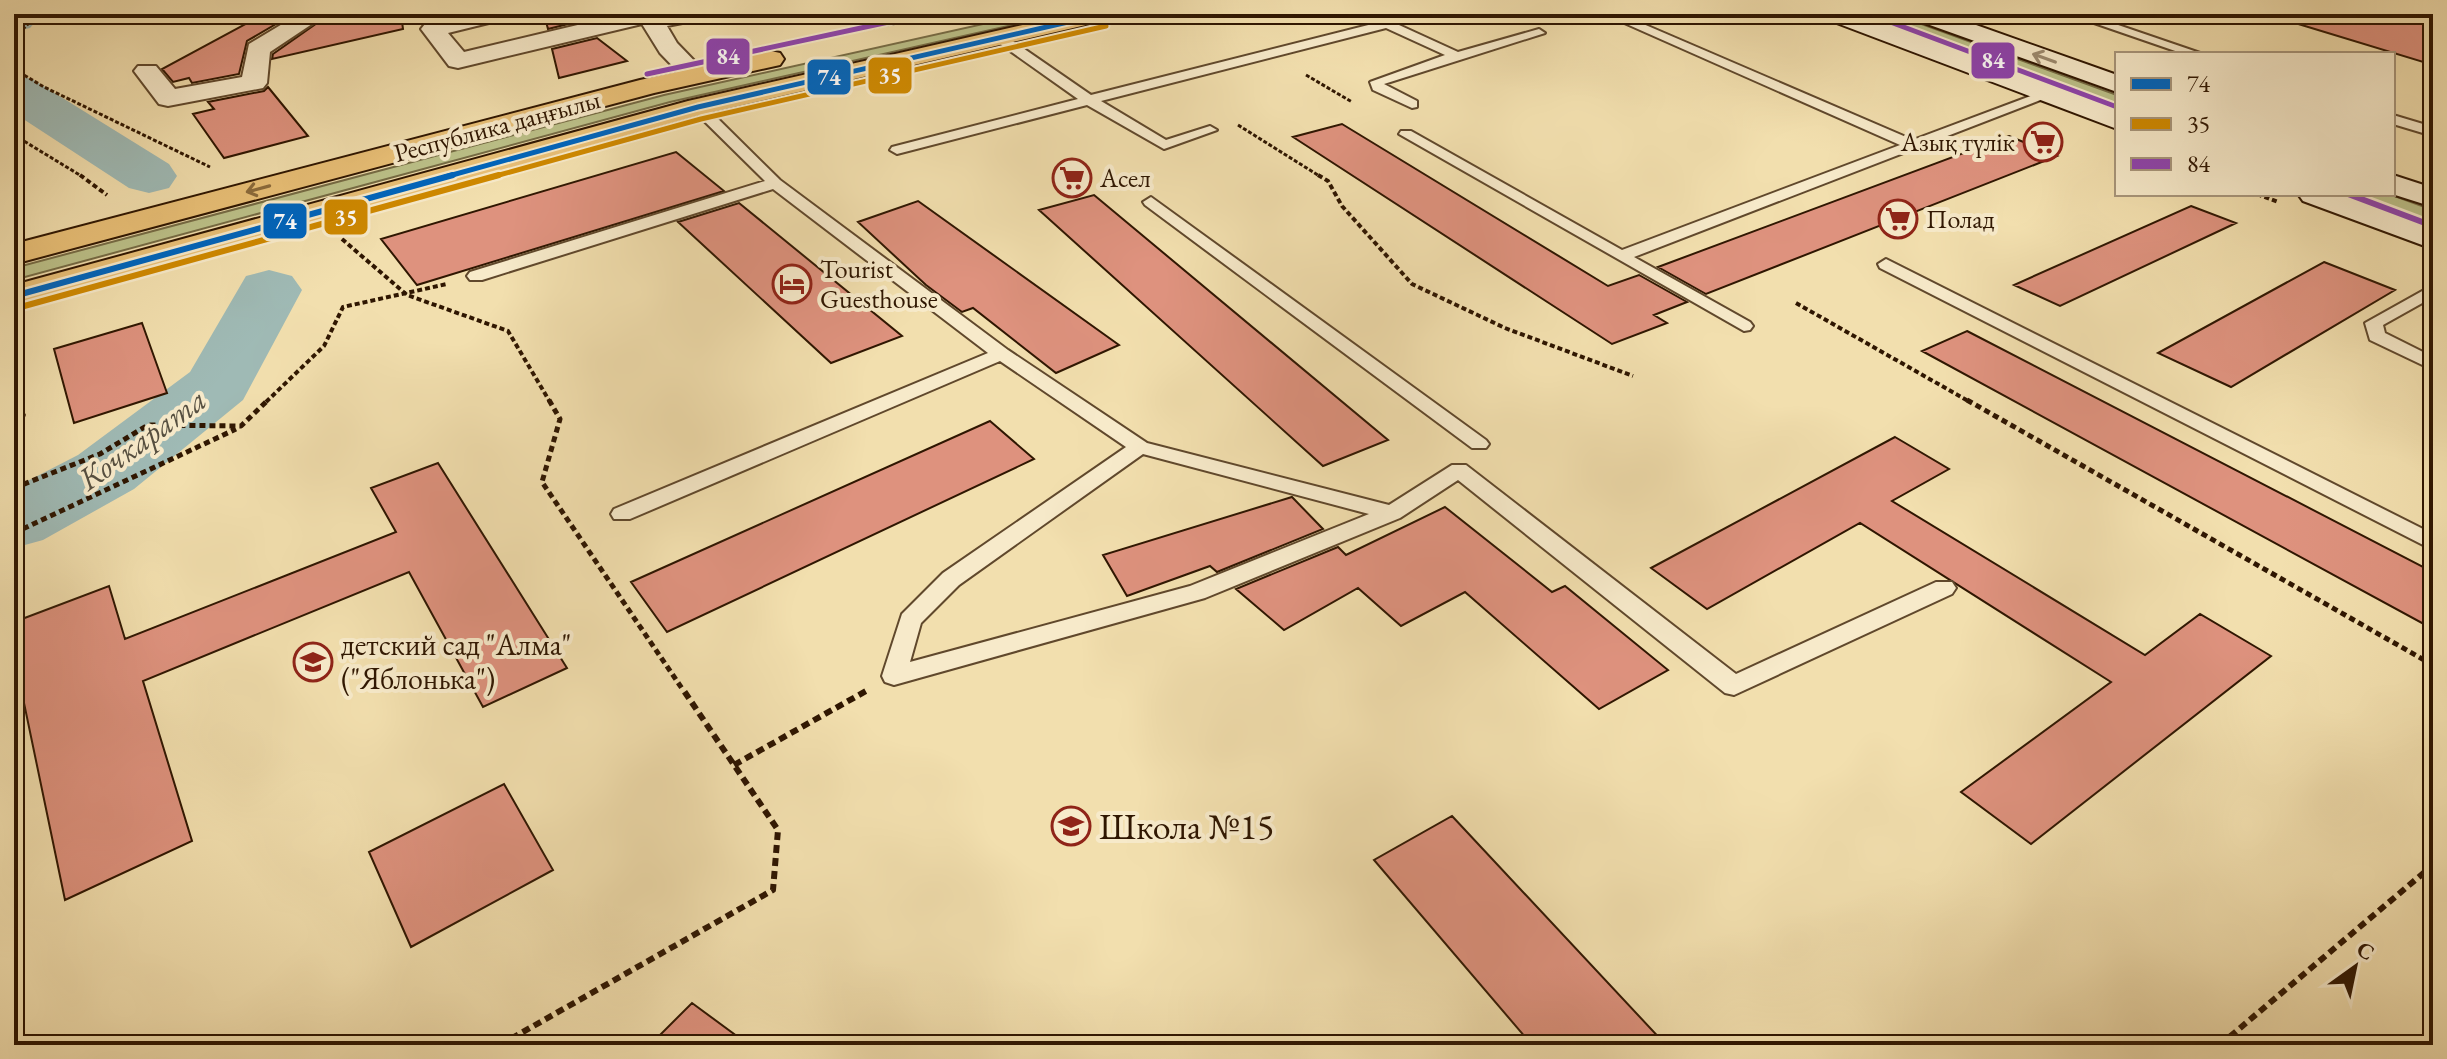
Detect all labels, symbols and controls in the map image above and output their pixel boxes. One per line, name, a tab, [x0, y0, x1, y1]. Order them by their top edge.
line badge: 84	[705, 37, 751, 76]
line badge: 84	[1970, 41, 2016, 80]
text: 84	[716, 42, 740, 71]
text: 84	[1981, 46, 2005, 75]
one-way arrow	[2032, 50, 2056, 64]
legend	[2115, 52, 2395, 196]
line badge: 35	[867, 56, 913, 95]
line badge: 74	[806, 58, 852, 96]
text: 35	[878, 61, 902, 90]
text: 74	[817, 63, 841, 92]
text: 74	[2187, 68, 2211, 99]
street label: Республика даңғылы	[390, 82, 604, 170]
text: 35	[2187, 108, 2210, 139]
supermarket icon: Азық түлік	[2022, 121, 2064, 163]
place label: Азық түлік	[1900, 125, 2016, 159]
text: 84	[2187, 148, 2211, 179]
supermarket icon: Асел	[1051, 157, 1093, 199]
place label: Асел	[1099, 161, 1151, 195]
one-way arrow	[246, 183, 272, 198]
line badge: 35	[323, 198, 369, 236]
supermarket icon: Полад	[1877, 198, 1919, 240]
line badge: 74	[262, 202, 308, 240]
place label: Полад	[1926, 202, 1995, 236]
text: 35	[334, 203, 358, 232]
text: 74	[273, 207, 297, 236]
place label: Tourist Guesthouse	[820, 252, 938, 316]
hotel icon: Tourist Guesthouse	[771, 263, 813, 305]
water label: Кочкарата	[69, 378, 215, 500]
place label: детский сад "Алма" ("Яблонька")	[341, 625, 572, 698]
school or university icon: детский сад "Алма" ("Яблонька")	[292, 641, 334, 683]
place label: Школа №15	[1099, 803, 1274, 850]
school or university icon: Школа №15	[1050, 805, 1092, 847]
north arrow	[2315, 927, 2395, 1007]
text: С	[2351, 934, 2380, 967]

